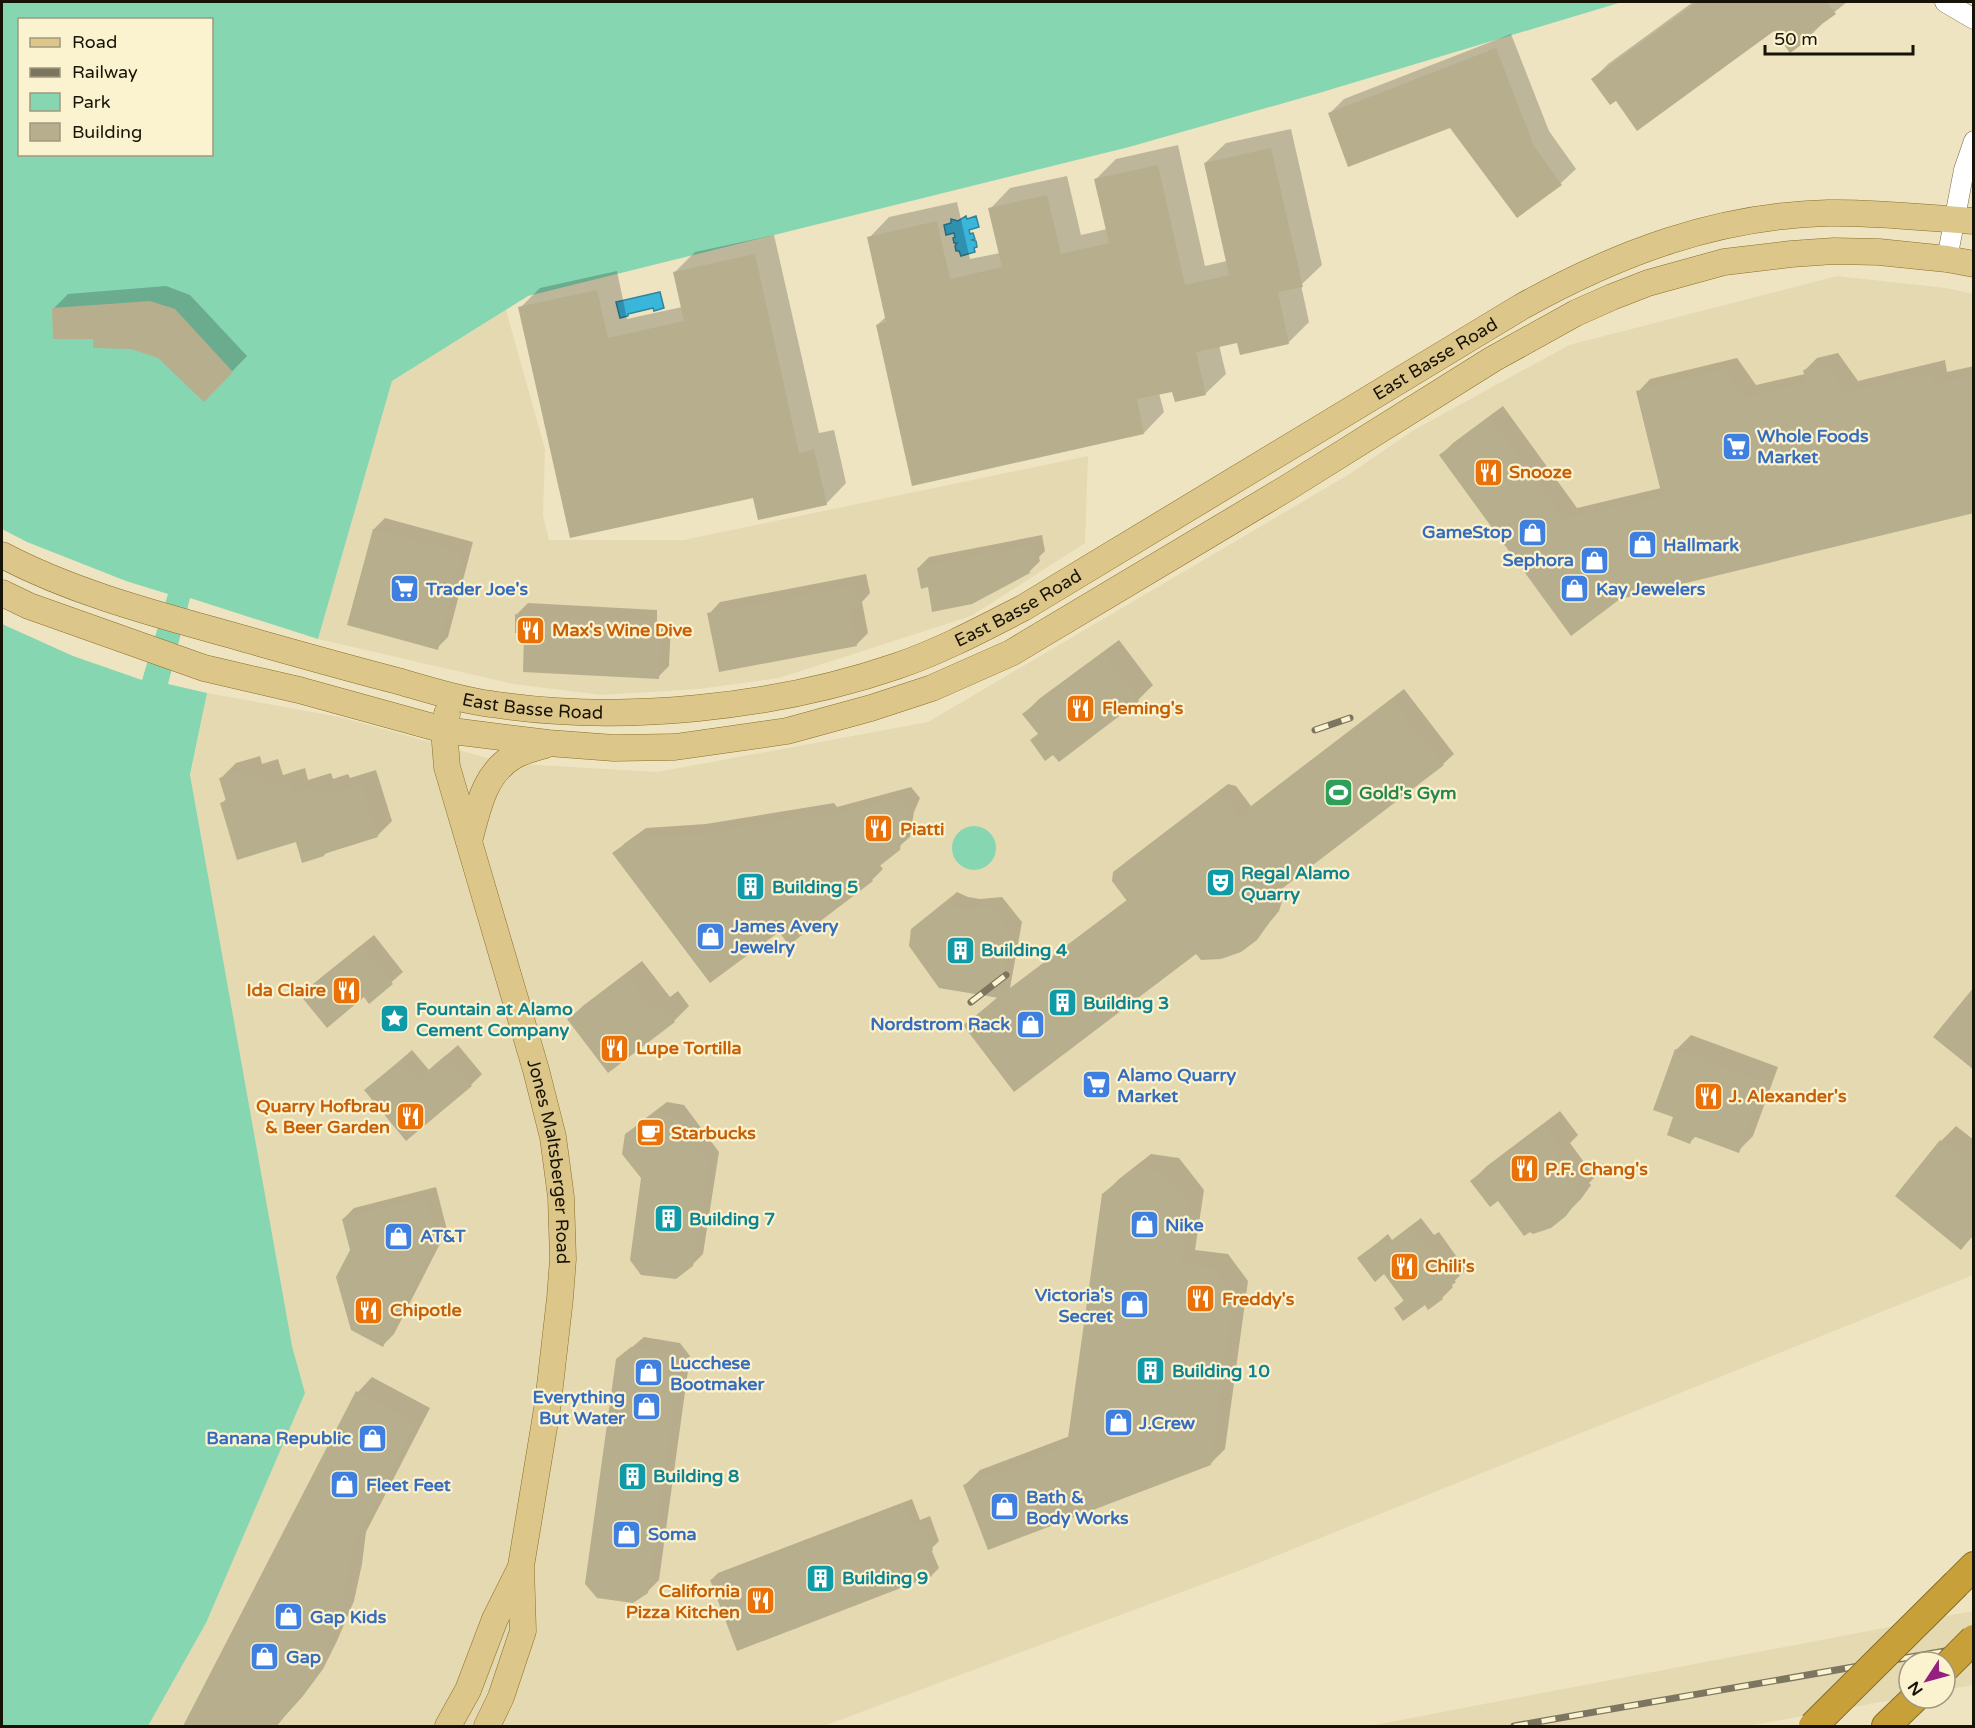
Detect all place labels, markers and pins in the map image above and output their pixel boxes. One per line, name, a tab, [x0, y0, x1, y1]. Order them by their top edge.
place label: Whole Foods Market	[1757, 425, 1869, 468]
supermarket icon: Whole Foods Market	[1720, 430, 1752, 462]
restaurant icon: Snooze	[1472, 456, 1504, 488]
place label: Snooze	[1509, 461, 1572, 483]
shop icon: GameStop	[1517, 516, 1549, 548]
place label: GameStop	[1422, 521, 1512, 543]
shop icon: Hallmark	[1626, 529, 1658, 561]
place label: Hallmark	[1663, 534, 1739, 556]
shop icon: Sephora	[1579, 544, 1611, 576]
place label: Sephora	[1502, 549, 1574, 571]
supermarket icon: Trader Joe's	[389, 573, 421, 605]
shop icon: Kay Jewelers	[1559, 573, 1591, 605]
place label: Trader Joe's	[425, 578, 529, 600]
place label: Kay Jewelers	[1596, 578, 1706, 600]
restaurant icon: Max's Wine Dive	[515, 614, 547, 646]
place label: Max's Wine Dive	[552, 619, 692, 641]
restaurant icon: Fleming's	[1065, 692, 1097, 724]
place label: Fleming's	[1102, 697, 1184, 719]
sports icon: Gold's Gym	[1322, 777, 1354, 809]
place label: Gold's Gym	[1359, 782, 1457, 804]
restaurant icon: Piatti	[863, 813, 895, 845]
place label: Piatti	[900, 818, 945, 840]
place label: Regal Alamo Quarry	[1241, 862, 1350, 905]
theatre icon: Regal Alamo Quarry	[1204, 867, 1236, 899]
building icon: Building 5	[735, 871, 767, 903]
place label: Building 5	[772, 876, 858, 898]
place label: James Avery Jewelry	[730, 915, 839, 958]
shop icon: James Avery Jewelry	[694, 920, 726, 952]
building icon: Building 4	[944, 934, 976, 966]
place label: Building 4	[981, 939, 1068, 961]
restaurant icon: Ida Claire	[331, 974, 363, 1006]
place label: Ida Claire	[247, 979, 326, 1001]
building icon: Building 3	[1046, 987, 1078, 1019]
place label: Building 3	[1083, 992, 1169, 1014]
place label: Fountain at Alamo Cement Company	[416, 998, 573, 1041]
place icon: Fountain at Alamo Cement Company	[379, 1003, 411, 1035]
shop icon: Nordstrom Rack	[1015, 1008, 1047, 1040]
place label: Nordstrom Rack	[870, 1013, 1010, 1035]
restaurant icon: Lupe Tortilla	[599, 1032, 631, 1064]
place label: Lupe Tortilla	[636, 1037, 742, 1059]
place label: Alamo Quarry Market	[1117, 1064, 1236, 1107]
supermarket icon: Alamo Quarry Market	[1080, 1069, 1112, 1101]
restaurant icon: J. Alexander's	[1692, 1080, 1724, 1112]
place label: J. Alexander's	[1728, 1085, 1847, 1107]
place label: Quarry Hofbrau & Beer Garden	[256, 1095, 390, 1138]
restaurant icon: Quarry Hofbrau & Beer Garden	[395, 1100, 427, 1132]
cafe icon: Starbucks	[634, 1117, 666, 1149]
place label: Starbucks	[671, 1122, 756, 1144]
restaurant icon: P.F. Chang's	[1508, 1153, 1540, 1185]
place label: P.F. Chang's	[1545, 1158, 1648, 1180]
building icon: Building 7	[652, 1203, 684, 1235]
place label: Building 7	[689, 1208, 775, 1230]
shop icon: Nike	[1128, 1209, 1160, 1241]
place label: Nike	[1165, 1214, 1204, 1236]
shop icon: AT&T	[383, 1220, 415, 1252]
place label: AT&T	[420, 1225, 467, 1247]
restaurant icon: Chili's	[1388, 1250, 1420, 1282]
place label: Chili's	[1425, 1255, 1475, 1277]
restaurant icon: Freddy's	[1185, 1283, 1217, 1315]
place label: Victoria's Secret	[1035, 1284, 1113, 1327]
place label: Freddy's	[1222, 1288, 1295, 1310]
shop icon: Victoria's Secret	[1118, 1289, 1150, 1321]
restaurant icon: Chipotle	[353, 1294, 385, 1326]
place label: Chipotle	[390, 1299, 462, 1321]
place label: Lucchese Bootmaker	[670, 1352, 766, 1395]
building icon: Building 10	[1135, 1355, 1167, 1387]
shop icon: Lucchese Bootmaker	[633, 1357, 665, 1389]
place label: Building 10	[1172, 1360, 1270, 1382]
place label: Everything But Water	[533, 1386, 626, 1429]
shop icon: Everything But Water	[630, 1391, 662, 1423]
shop icon: J.Crew	[1102, 1407, 1134, 1439]
place label: J.Crew	[1138, 1412, 1196, 1434]
shop icon: Banana Republic	[356, 1422, 388, 1454]
place label: Banana Republic	[206, 1427, 351, 1449]
building icon: Building 8	[616, 1460, 648, 1492]
place label: Building 8	[653, 1465, 739, 1487]
shop icon: Fleet Feet	[329, 1469, 361, 1501]
place label: Fleet Feet	[366, 1474, 451, 1496]
place label: Bath & Body Works	[1026, 1486, 1129, 1529]
shop icon: Bath & Body Works	[989, 1491, 1021, 1523]
shop icon: Soma	[611, 1518, 643, 1550]
place label: Soma	[648, 1523, 697, 1545]
building icon: Building 9	[805, 1562, 837, 1594]
place label: Building 9	[842, 1567, 928, 1589]
place label: California Pizza Kitchen	[626, 1580, 740, 1623]
restaurant icon: California Pizza Kitchen	[745, 1585, 777, 1617]
shop icon: Gap Kids	[273, 1601, 305, 1633]
place label: Gap Kids	[310, 1606, 387, 1628]
shop icon: Gap	[249, 1641, 281, 1673]
place label: Gap	[286, 1646, 321, 1668]

